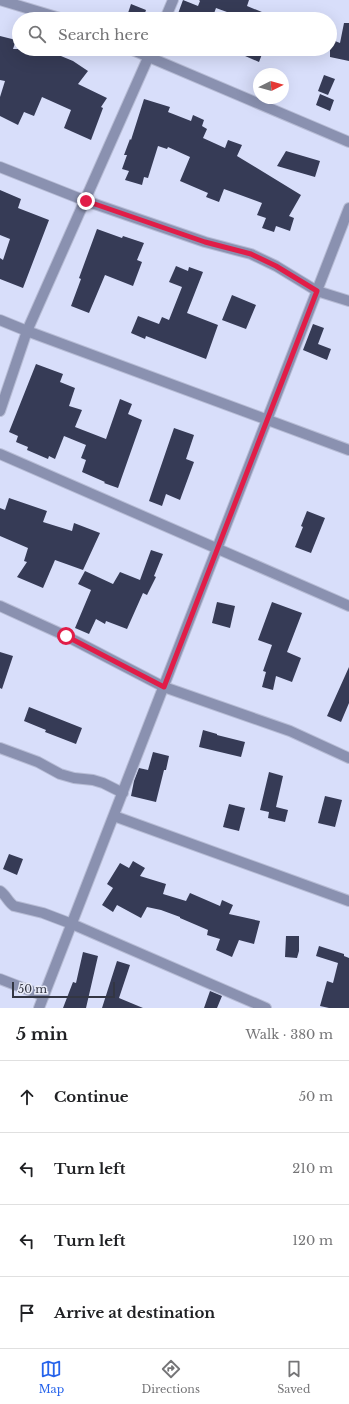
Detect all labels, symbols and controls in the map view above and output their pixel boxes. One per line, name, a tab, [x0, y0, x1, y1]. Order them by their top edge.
search box	[12, 12, 337, 56]
icon: search	[26, 23, 48, 45]
text: Search here	[58, 25, 149, 44]
north arrow	[253, 68, 289, 104]
route end	[77, 192, 95, 210]
route start	[57, 627, 75, 645]
scale bar	[12, 980, 115, 999]
text: 50 m	[18, 982, 47, 996]
text: 5 min	[16, 1024, 68, 1045]
text: Walk · 380 m	[246, 1026, 333, 1043]
icon: ahead	[16, 1086, 38, 1108]
text: Continue	[54, 1087, 129, 1106]
text: 50 m	[299, 1088, 333, 1105]
icon: left	[16, 1158, 38, 1180]
text: Turn left	[54, 1159, 125, 1178]
text: 210 m	[292, 1160, 333, 1177]
icon: left	[16, 1230, 38, 1252]
text: Turn left	[54, 1231, 125, 1250]
text: 120 m	[292, 1232, 333, 1249]
icon: arrive	[16, 1302, 38, 1324]
text: Arrive at destination	[54, 1303, 215, 1322]
tab: Map	[39, 1358, 64, 1396]
tab: Directions	[141, 1358, 200, 1396]
tab: Saved	[277, 1358, 310, 1396]

